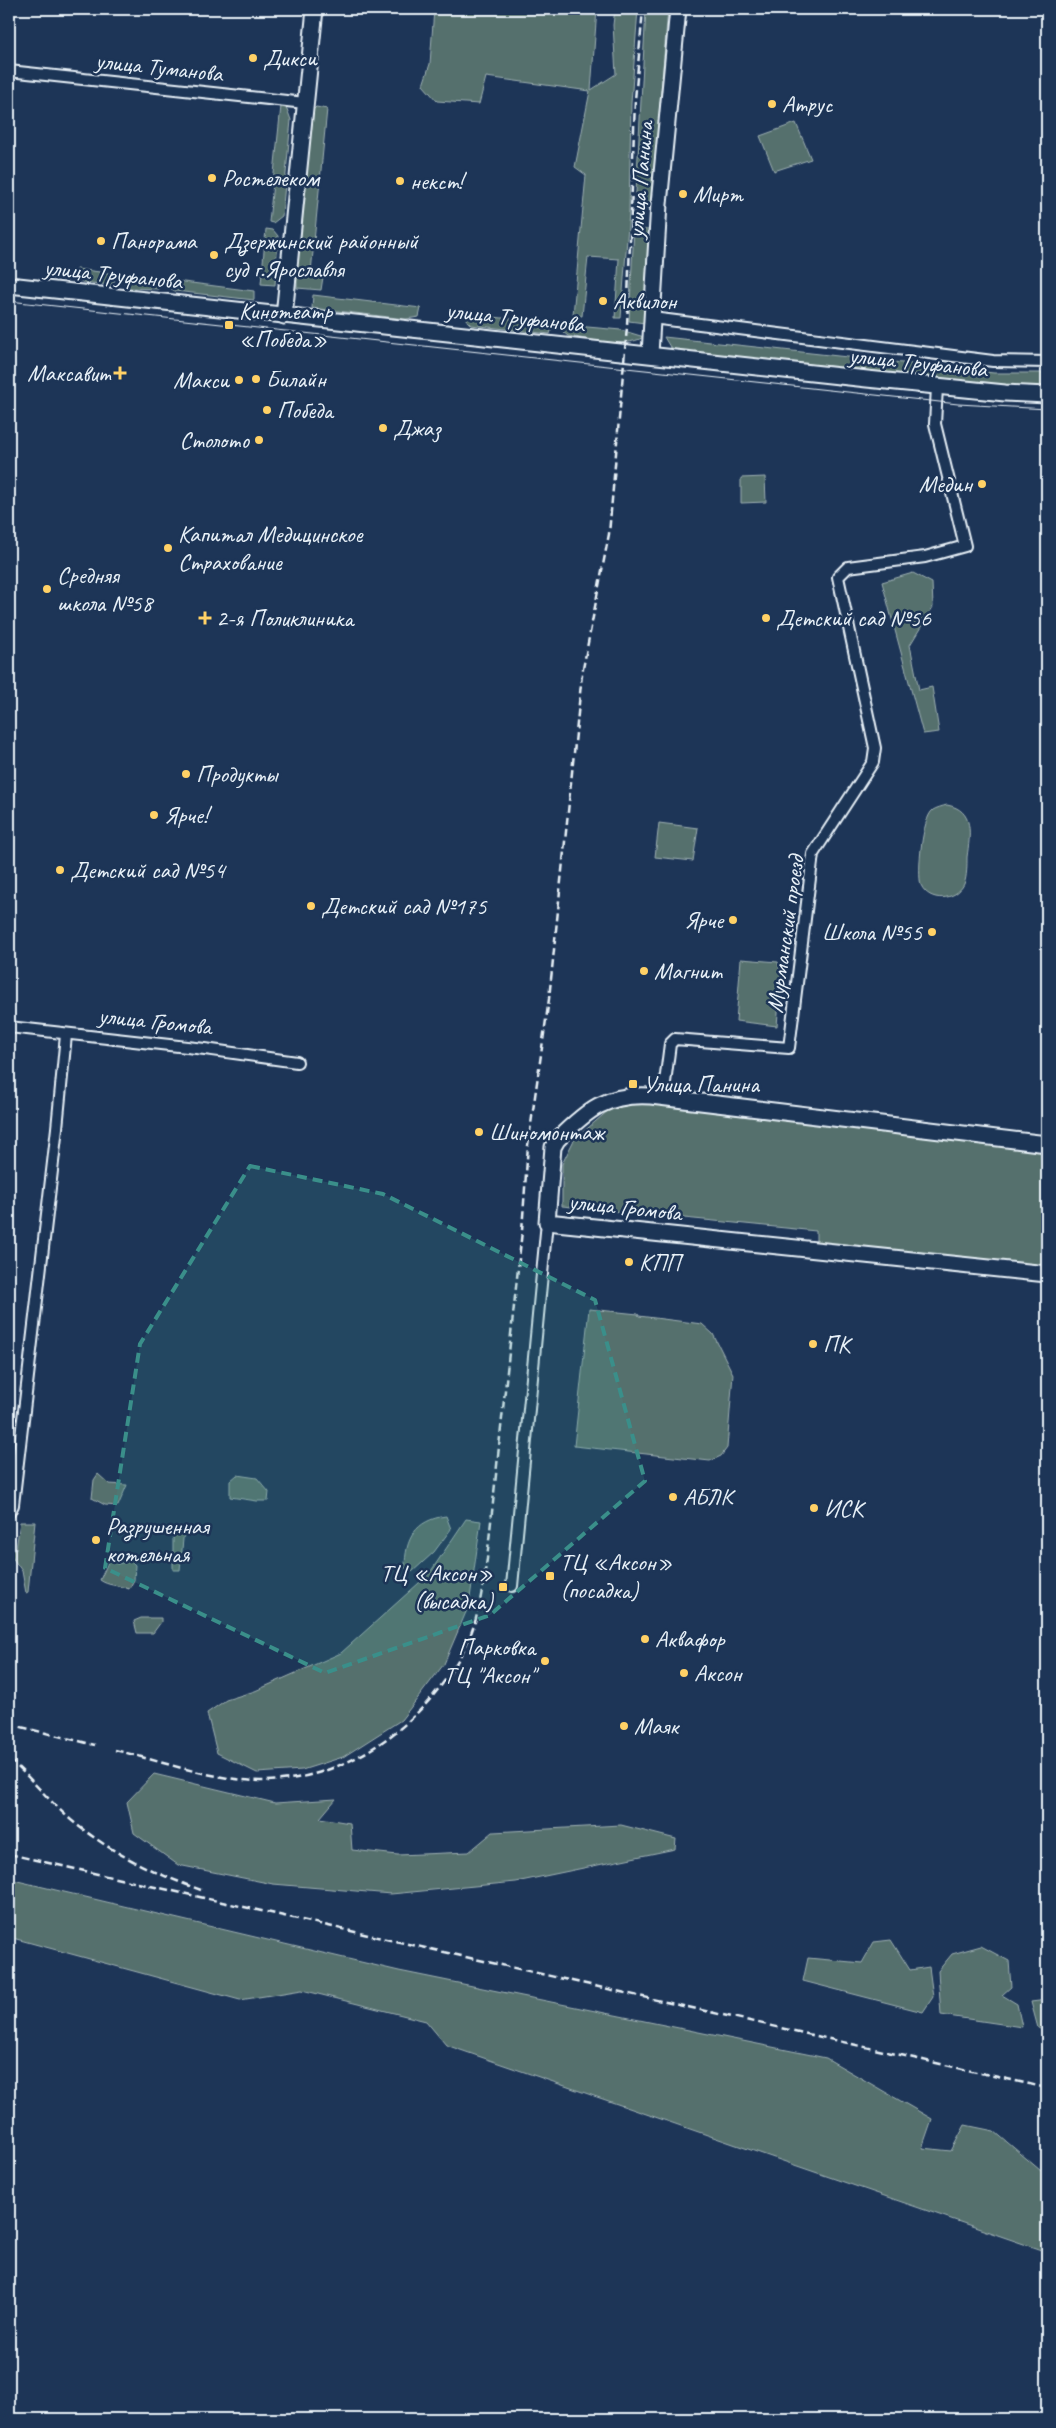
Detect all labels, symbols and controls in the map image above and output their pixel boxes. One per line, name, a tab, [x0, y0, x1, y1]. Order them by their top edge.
place label: Дикси	[263, 43, 318, 73]
street label: улица Туманова	[92, 45, 225, 89]
marker: Дикси	[247, 52, 259, 64]
place label: Атрус	[782, 89, 834, 119]
marker: Атрус	[766, 98, 778, 110]
street label: улица Панина	[620, 118, 660, 242]
place label: Ростелеком	[222, 163, 321, 193]
place label: некст!	[410, 166, 468, 196]
marker: Ростелеком	[206, 172, 218, 184]
marker: некст!	[394, 175, 406, 187]
place label: Мирт	[693, 179, 744, 209]
marker: Мирт	[677, 188, 689, 200]
place label: Панорама	[111, 226, 198, 256]
place label: Дзержинский районный суд г.Ярославля	[224, 226, 420, 284]
marker: Панорама	[95, 235, 107, 247]
marker: Дзержинский районный суд г.Ярославля	[208, 249, 220, 261]
street label: улица Труфанова	[40, 252, 185, 296]
place label: Аквилон	[613, 286, 678, 316]
street label: улица Труфанова	[442, 295, 587, 339]
marker: Аквилон	[597, 295, 609, 307]
place label: Кинотеатр «Победа»	[239, 296, 333, 354]
marker: Кинотеатр «Победа»	[223, 319, 235, 331]
street label: улица Труфанова	[845, 340, 990, 384]
place label: Максавит	[27, 358, 112, 388]
place label: Билайн	[266, 364, 328, 394]
place label: Макси	[173, 365, 230, 395]
marker: Максавит	[114, 367, 126, 379]
marker: Билайн	[250, 373, 262, 385]
marker: Макси	[233, 374, 245, 386]
place label: Победа	[277, 395, 335, 425]
marker: Победа	[261, 404, 273, 416]
place label: Джаз	[393, 413, 442, 443]
marker: Джаз	[377, 422, 389, 434]
place label: Столото	[179, 425, 251, 455]
marker: Столото	[253, 434, 265, 446]
place label: Медин	[919, 469, 973, 499]
marker: Медин	[976, 478, 988, 490]
place label: Капитал Медицинское Страхование	[178, 519, 364, 577]
marker: Капитал Медицинское Страхование	[162, 542, 174, 554]
place label: Средняя школа №58	[57, 560, 155, 618]
marker: Средняя школа №58	[41, 583, 53, 595]
place label: 2-я Поликлиника	[216, 603, 355, 633]
place label: Детский сад №56	[776, 603, 932, 633]
marker: 2-я Поликлиника	[198, 611, 212, 625]
marker: Детский сад №56	[760, 612, 772, 624]
place label: Продукты	[196, 759, 280, 789]
marker: Продукты	[180, 768, 192, 780]
place label: Ярче!	[164, 800, 213, 830]
marker: Ярче!	[148, 809, 160, 821]
street label: Мурманский проезд	[759, 851, 811, 1015]
place label: Детский сад №54	[70, 855, 227, 885]
marker: Детский сад №54	[54, 864, 66, 876]
place label: Детский сад №175	[321, 891, 488, 921]
marker: Детский сад №175	[305, 900, 317, 912]
place label: Ярче	[684, 905, 725, 935]
marker: Ярче	[727, 914, 739, 926]
place label: Школа №55	[822, 917, 923, 947]
marker: Школа №55	[926, 926, 938, 938]
place label: Магнит	[654, 956, 723, 986]
marker: Магнит	[638, 965, 650, 977]
street label: улица Громова	[95, 1000, 215, 1042]
place label: Улица Панина	[643, 1069, 760, 1099]
marker: Улица Панина	[627, 1078, 639, 1090]
place label: Шиномонтаж	[489, 1117, 606, 1147]
marker: Шиномонтаж	[473, 1126, 485, 1138]
street label: улица Громова	[565, 1186, 685, 1228]
place label: КПП	[639, 1247, 684, 1277]
marker: КПП	[623, 1256, 635, 1268]
place label: ПК	[823, 1329, 853, 1359]
marker: ПК	[807, 1338, 819, 1350]
place label: АБЛК	[683, 1482, 737, 1512]
marker: АБЛК	[667, 1491, 679, 1503]
place label: ИСК	[824, 1493, 867, 1523]
marker: ИСК	[808, 1502, 820, 1514]
place label: Разрушенная котельная	[106, 1511, 210, 1569]
marker: Разрушенная котельная	[90, 1534, 102, 1546]
place label: ТЦ «Аксон» (посадка)	[560, 1547, 673, 1605]
place label: ТЦ «Аксон» (высадка)	[380, 1558, 494, 1616]
marker: ТЦ «Аксон» (посадка)	[544, 1570, 556, 1582]
marker: ТЦ «Аксон» (высадка)	[497, 1581, 509, 1593]
place label: Аквафор	[655, 1624, 725, 1654]
place label: Парковка ТЦ "Аксон"	[444, 1632, 540, 1690]
marker: Аквафор	[639, 1633, 651, 1645]
marker: Парковка ТЦ "Аксон"	[539, 1655, 551, 1667]
place label: Аксон	[694, 1658, 744, 1688]
marker: Аксон	[678, 1667, 690, 1679]
place label: Маяк	[634, 1711, 680, 1741]
marker: Маяк	[618, 1720, 630, 1732]

